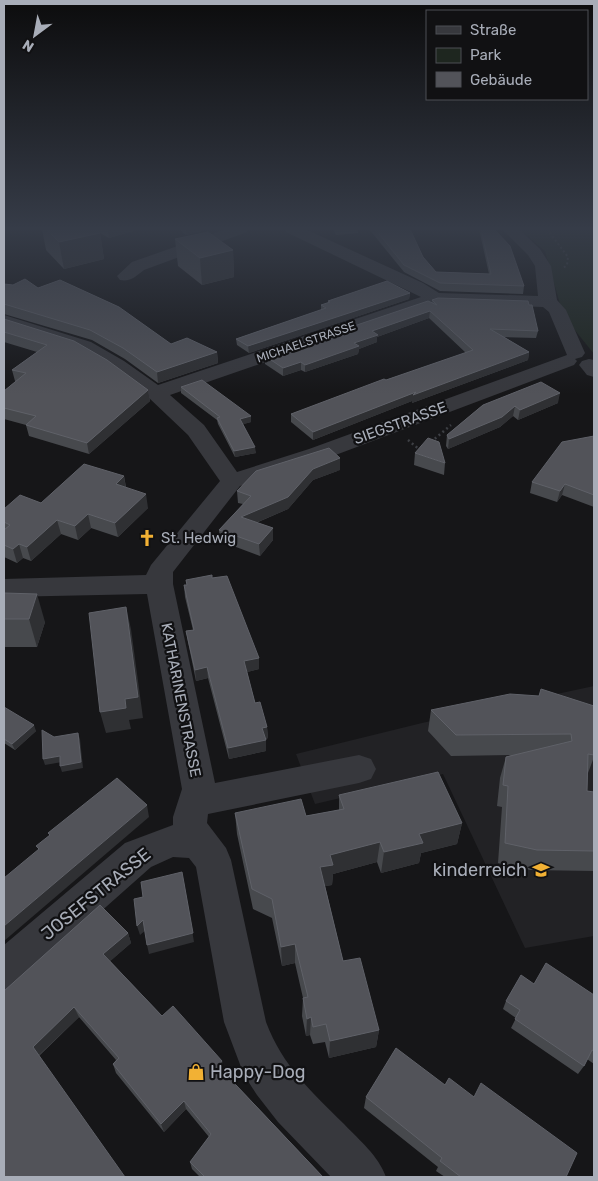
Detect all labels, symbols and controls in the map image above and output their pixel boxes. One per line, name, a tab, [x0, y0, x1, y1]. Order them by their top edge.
north arrow	[10, 10, 60, 60]
legend	[426, 10, 588, 100]
text: Straße	[470, 21, 516, 39]
text: N	[20, 36, 37, 55]
text: Park	[470, 46, 501, 64]
text: Gebäude	[470, 71, 532, 89]
street label: MICHAELSTRASSE	[255, 318, 357, 366]
street label: SIEGSTRASSE	[351, 398, 449, 448]
church icon: St. Hedwig	[137, 528, 157, 548]
place label: St. Hedwig	[161, 529, 236, 547]
street label: KATHARINENSTRASSE	[157, 621, 205, 779]
street label: JOSEFSTRASSE	[37, 843, 155, 945]
place label: kinderreich	[433, 859, 527, 881]
school or university icon: kinderreich	[531, 860, 551, 880]
place label: Happy-Dog	[210, 1061, 305, 1083]
shop icon: Happy-Dog	[186, 1062, 206, 1082]

